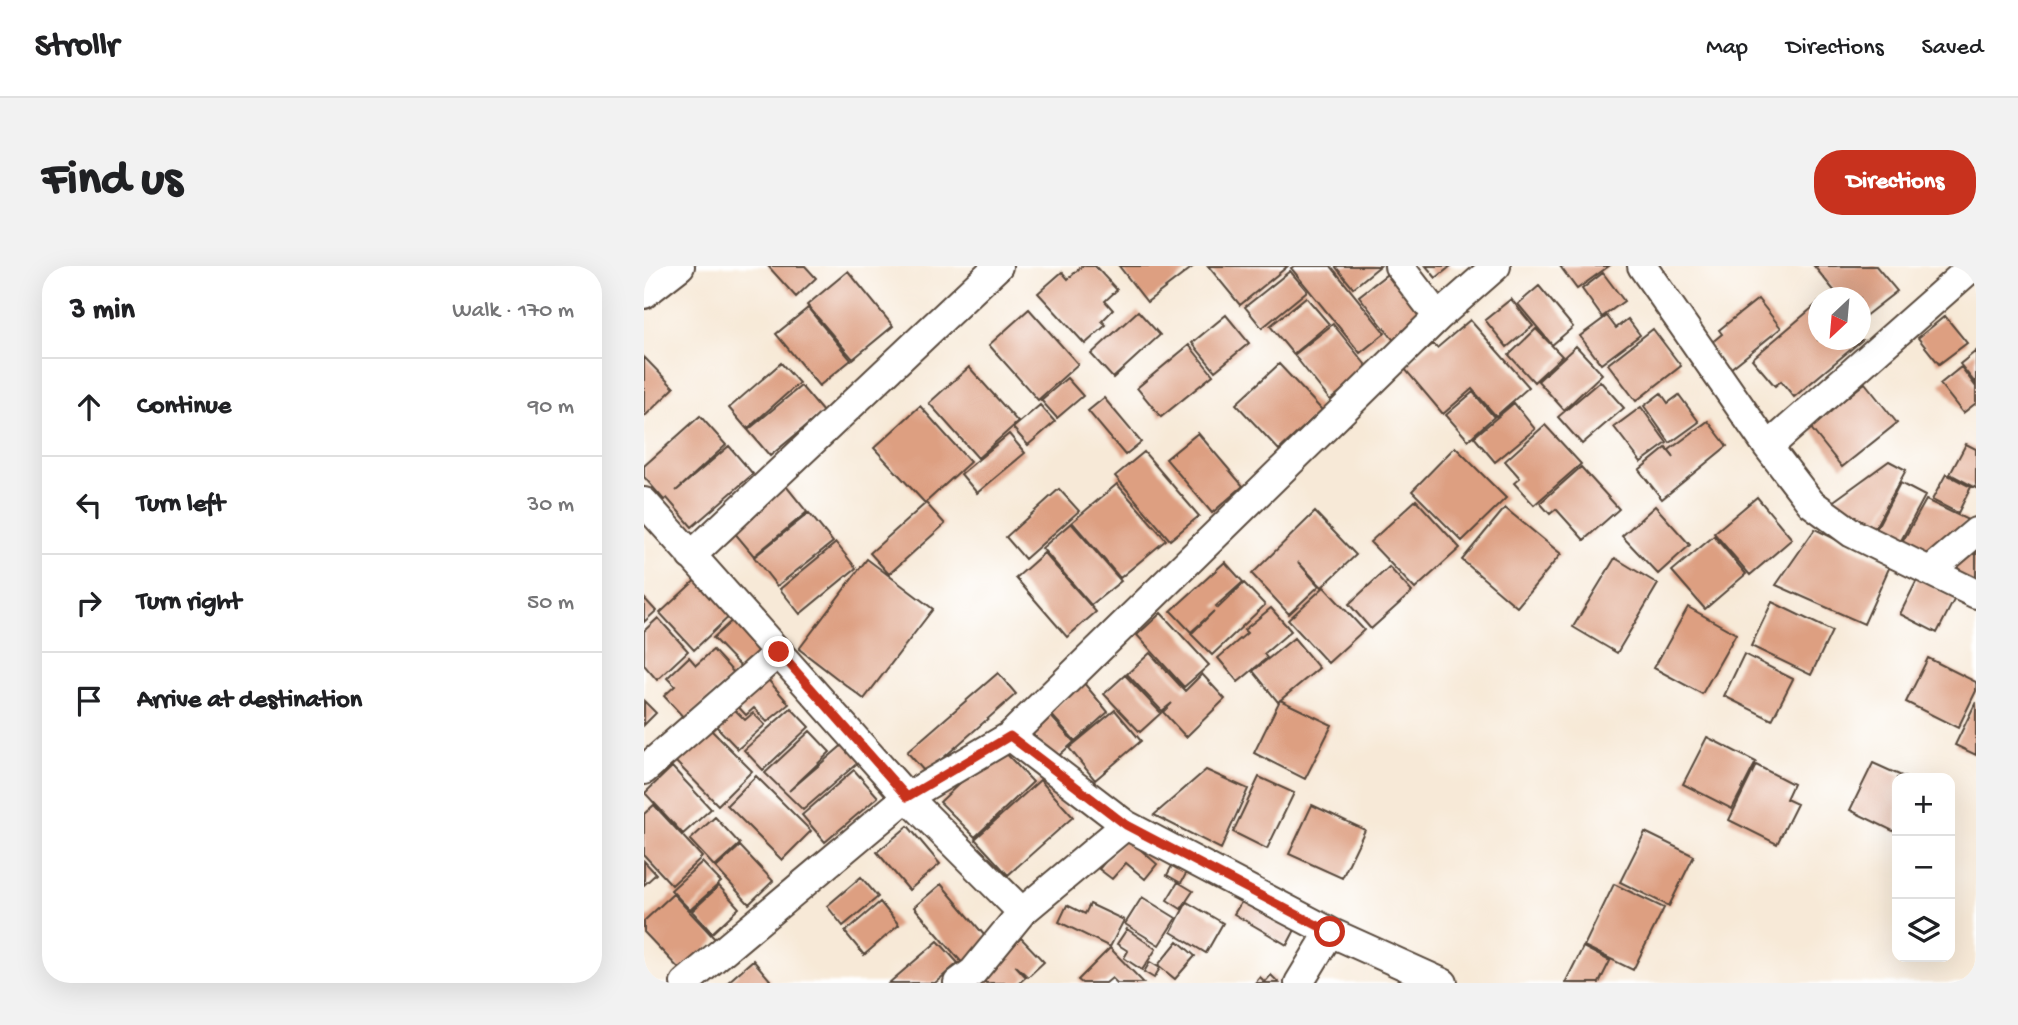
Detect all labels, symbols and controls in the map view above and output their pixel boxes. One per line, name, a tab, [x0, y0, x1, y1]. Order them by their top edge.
text: Strollr	[35, 29, 119, 67]
text: Map	[1706, 34, 1748, 63]
text: Directions	[1786, 34, 1884, 63]
text: Saved	[1922, 34, 1983, 63]
button: Directions	[1814, 150, 1976, 215]
text: Find us	[42, 153, 182, 211]
north arrow	[1808, 287, 1871, 350]
text: 3 min	[70, 294, 135, 329]
text: Walk · 170 m	[452, 298, 574, 325]
icon: ahead	[70, 388, 108, 426]
text: Continue	[137, 392, 231, 423]
text: 90 m	[528, 394, 574, 421]
icon: left	[70, 486, 108, 524]
text: Turn left	[137, 490, 225, 521]
text: 30 m	[527, 492, 574, 519]
icon: right	[70, 584, 108, 622]
text: Turn right	[137, 588, 241, 619]
text: 50 m	[527, 590, 574, 617]
route end	[763, 636, 794, 667]
icon: arrive	[70, 682, 108, 720]
text: Arrive at destination	[137, 686, 362, 717]
map controls	[1892, 773, 1955, 962]
button: +	[1892, 773, 1955, 836]
button: −	[1892, 836, 1955, 899]
button: layers	[1892, 899, 1955, 962]
route start	[1314, 916, 1345, 947]

